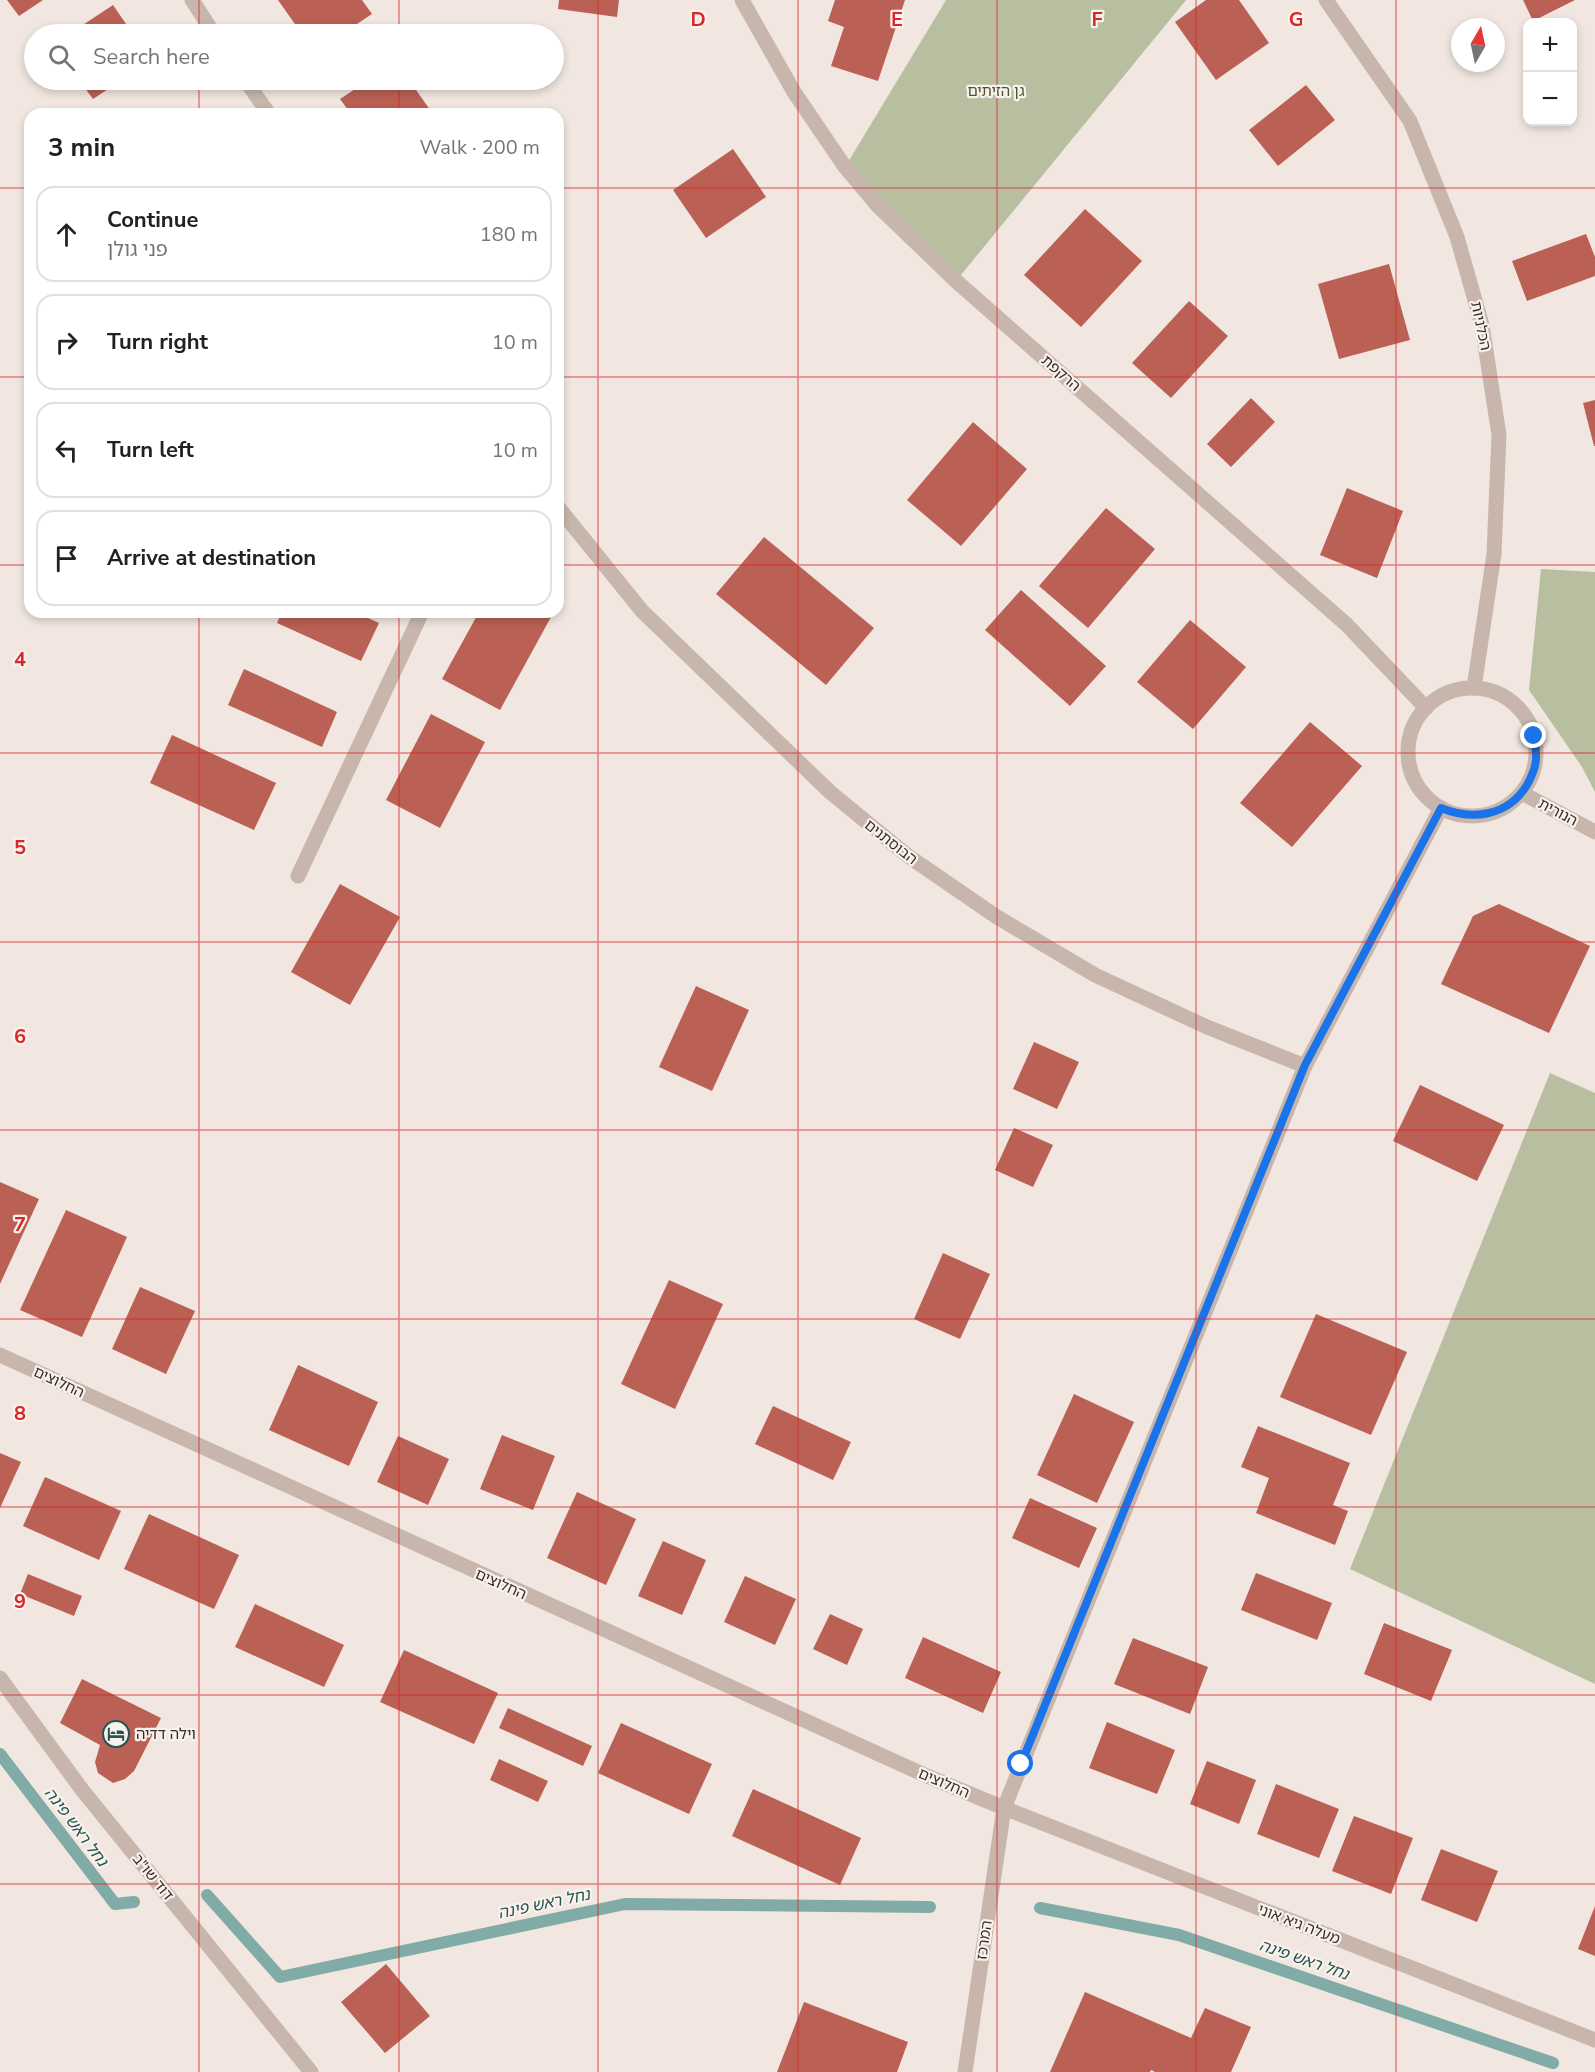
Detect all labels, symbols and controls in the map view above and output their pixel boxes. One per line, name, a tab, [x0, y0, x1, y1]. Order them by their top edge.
text: D	[690, 6, 706, 33]
text: E	[891, 6, 903, 33]
text: F	[1091, 6, 1103, 33]
text: G	[1289, 6, 1303, 33]
north arrow	[1451, 18, 1505, 72]
map controls	[1523, 18, 1577, 126]
button: +	[1523, 18, 1577, 72]
search box	[24, 24, 564, 90]
icon: search	[45, 41, 78, 74]
text: Search here	[93, 42, 210, 72]
button: −	[1523, 72, 1577, 126]
park label: גן הזיתים	[967, 81, 1025, 101]
text: 3 min	[48, 130, 115, 165]
text: Walk · 200 m	[420, 134, 540, 161]
text: Continue	[107, 205, 198, 235]
icon: ahead	[50, 218, 83, 251]
text: 180 m	[480, 221, 538, 248]
text: פני גולן	[107, 236, 168, 263]
street label: הכלניות	[1466, 300, 1496, 352]
icon: right	[50, 326, 83, 359]
text: Turn right	[107, 327, 208, 357]
text: 10 m	[492, 329, 538, 356]
street label: הרקפת	[1037, 350, 1085, 396]
icon: left	[50, 434, 83, 467]
text: Turn left	[107, 435, 194, 465]
text: 10 m	[492, 437, 538, 464]
icon: arrive	[50, 542, 83, 575]
text: Arrive at destination	[107, 543, 316, 573]
text: 4	[14, 646, 26, 673]
route end	[1520, 722, 1546, 748]
street label: הנורית	[1535, 793, 1581, 831]
street label: הבוסתנים	[860, 815, 922, 869]
text: 5	[14, 834, 26, 861]
text: 6	[14, 1023, 26, 1050]
text: 7	[14, 1211, 26, 1238]
street label: החלוצים	[30, 1362, 88, 1402]
text: 8	[14, 1400, 26, 1427]
street label: החלוצים	[472, 1564, 530, 1604]
text: 9	[14, 1588, 26, 1615]
hotel icon: וילה דדיה	[101, 1719, 131, 1749]
place label: וילה דדיה	[136, 1724, 196, 1744]
route start	[1007, 1750, 1033, 1776]
street label: החלוצים	[915, 1763, 973, 1803]
water label: נחל ראש פינה	[39, 1783, 113, 1872]
street label: דוד שו"ב	[128, 1850, 178, 1904]
water label: נחל ראש פינה	[496, 1883, 593, 1924]
street label: מעלה גיא אוני	[1255, 1899, 1343, 1949]
street label: המרכז	[971, 1919, 997, 1961]
water label: נחל ראש פינה	[1256, 1934, 1353, 1986]

